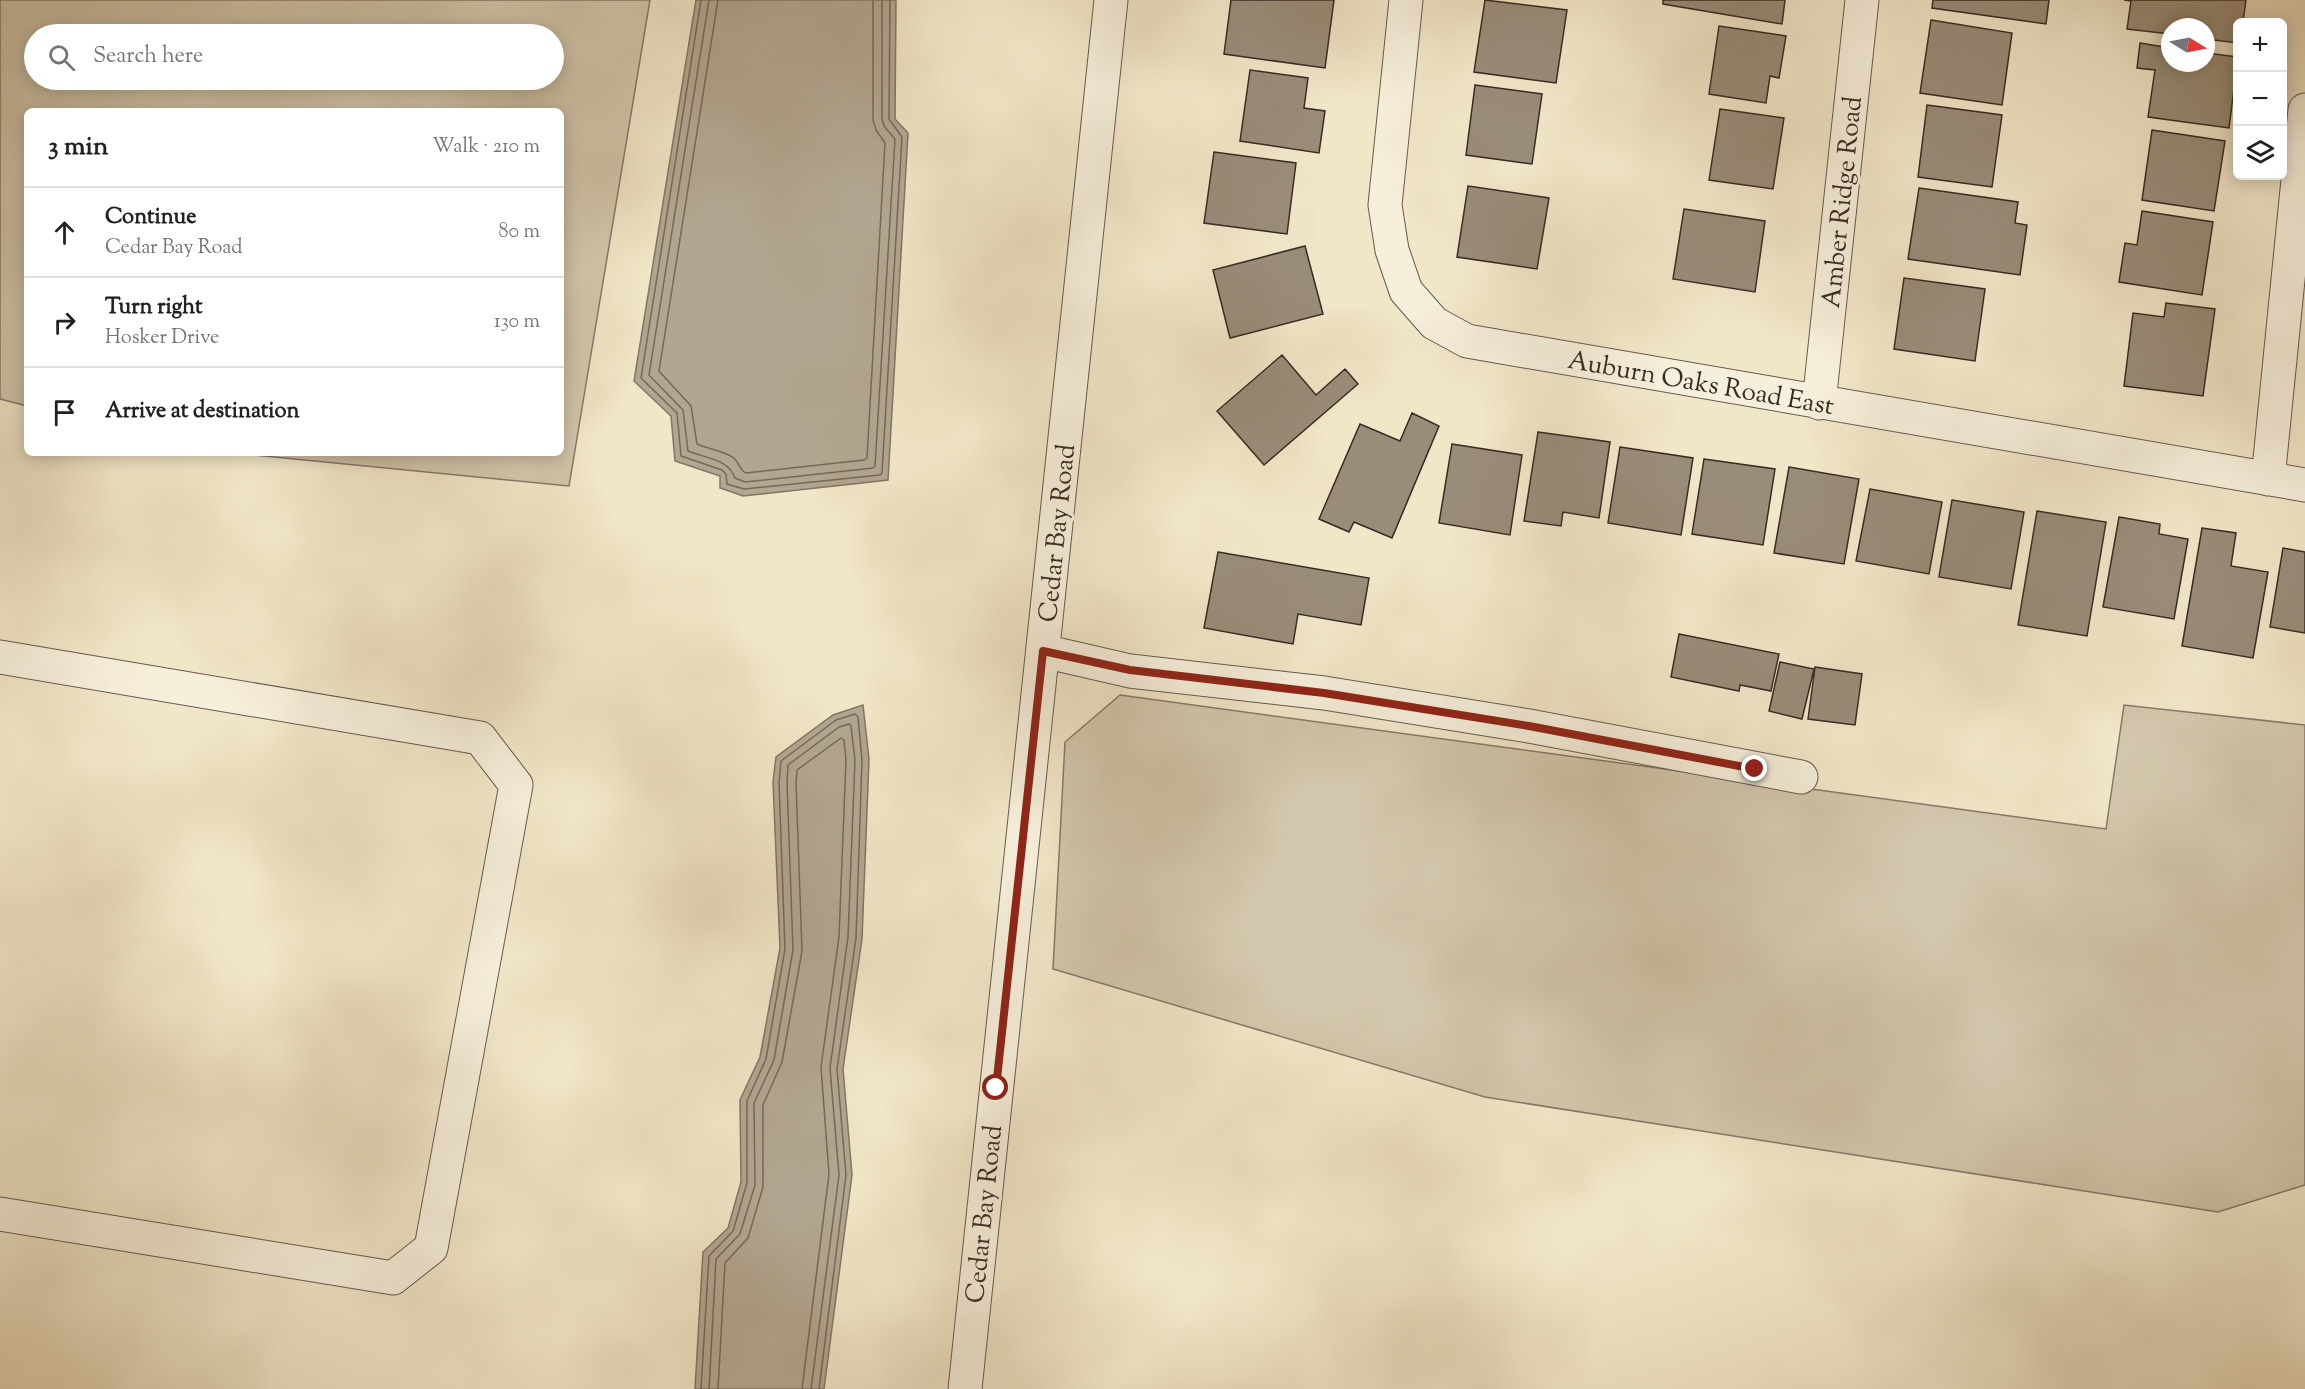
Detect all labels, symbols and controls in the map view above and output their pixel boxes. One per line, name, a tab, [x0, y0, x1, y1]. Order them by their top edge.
north arrow	[2161, 18, 2215, 72]
map controls	[2233, 18, 2287, 180]
button: +	[2233, 18, 2287, 72]
search box	[24, 24, 564, 90]
icon: search	[45, 41, 78, 74]
text: Search here	[93, 41, 203, 73]
button: −	[2233, 72, 2287, 126]
street label: Amber Ridge Road	[1814, 94, 1873, 310]
button: layers	[2233, 126, 2287, 180]
text: 3 min	[48, 129, 108, 166]
text: Walk · 210 m	[432, 133, 540, 162]
text: Continue	[105, 202, 196, 234]
icon: ahead	[48, 216, 81, 249]
text: 80 m	[499, 218, 540, 247]
text: Cedar Bay Road	[105, 234, 243, 263]
text: Turn right	[105, 292, 202, 324]
icon: right	[48, 306, 81, 339]
text: 130 m	[494, 308, 540, 337]
text: Hosker Drive	[105, 324, 219, 353]
street label: Auburn Oaks Road East	[1565, 343, 1837, 426]
icon: arrive	[48, 396, 81, 429]
text: Arrive at destination	[105, 396, 300, 428]
street label: Cedar Bay Road	[1031, 442, 1086, 624]
route end	[1741, 755, 1767, 781]
route start	[982, 1074, 1008, 1100]
street label: Cedar Bay Road	[958, 1123, 1013, 1305]

